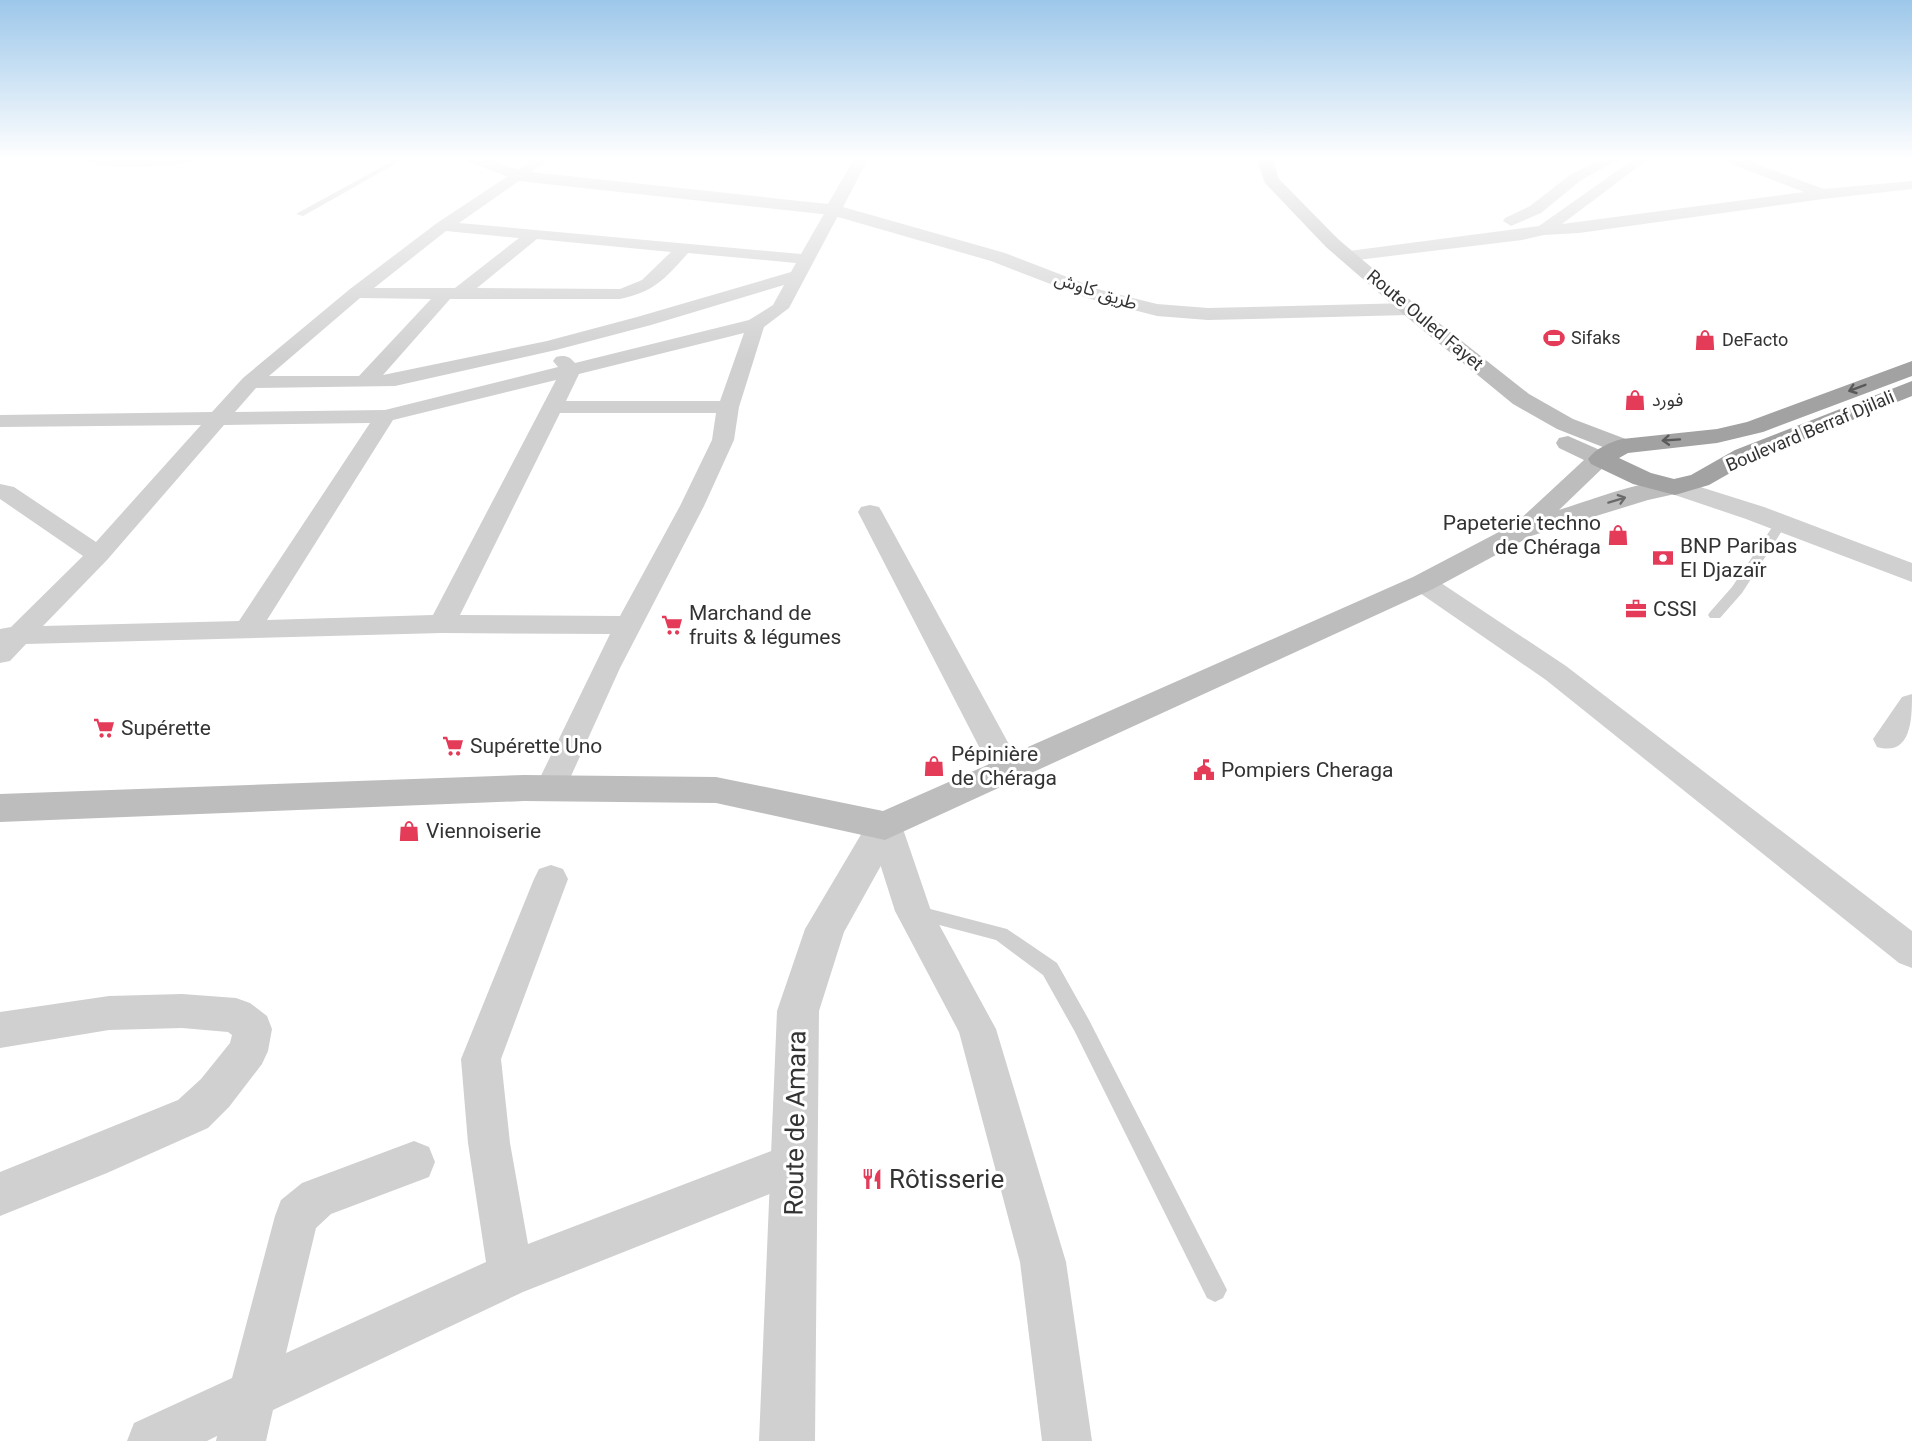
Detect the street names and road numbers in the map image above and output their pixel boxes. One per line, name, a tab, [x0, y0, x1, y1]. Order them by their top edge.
street label: Route Ouled Fayet	[1363, 265, 1488, 374]
street label: طريق كاوش	[1052, 267, 1140, 315]
street label: Boulevard Berraf Djilali	[1723, 386, 1897, 476]
street label: Route de Amara	[778, 1030, 812, 1216]

